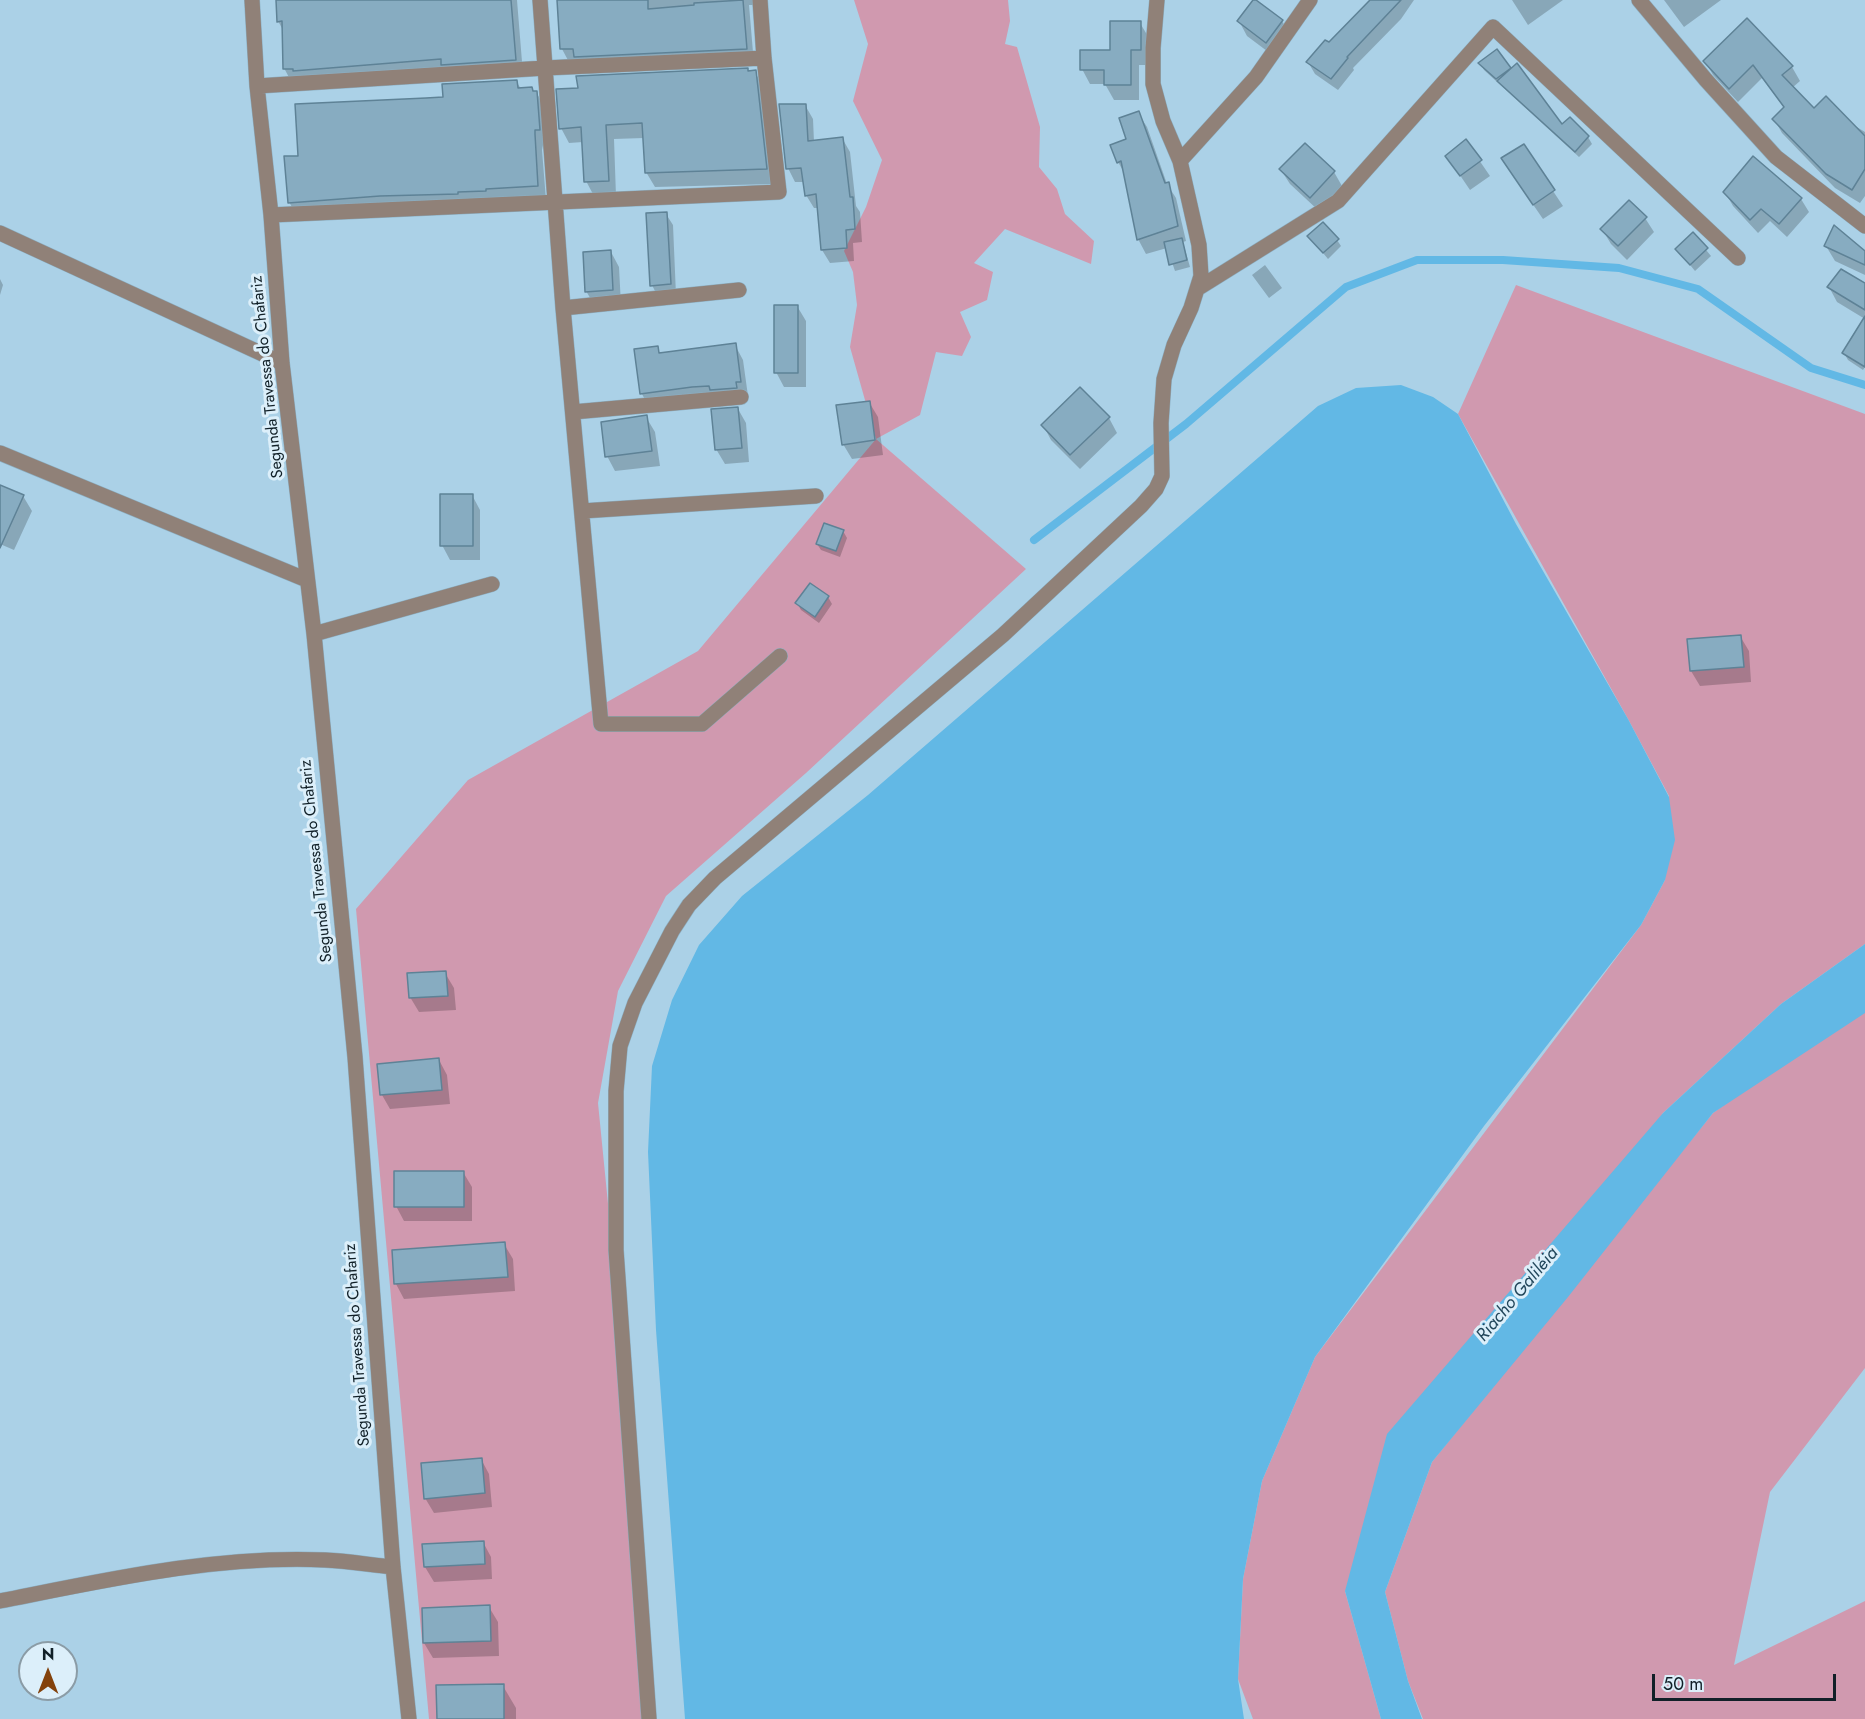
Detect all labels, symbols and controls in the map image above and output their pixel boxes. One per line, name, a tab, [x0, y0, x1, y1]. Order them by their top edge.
street label: Segunda Travessa do Chafariz	[248, 275, 288, 479]
street label: Segunda Travessa do Chafariz	[297, 759, 337, 963]
street label: Segunda Travessa do Chafariz	[341, 1243, 375, 1447]
water label: Riacho Galiléia	[1472, 1244, 1564, 1346]
north arrow	[18, 1641, 78, 1701]
text: N	[42, 1643, 54, 1666]
scale bar	[1655, 1662, 1840, 1700]
text: 50 m	[1663, 1671, 1703, 1697]

